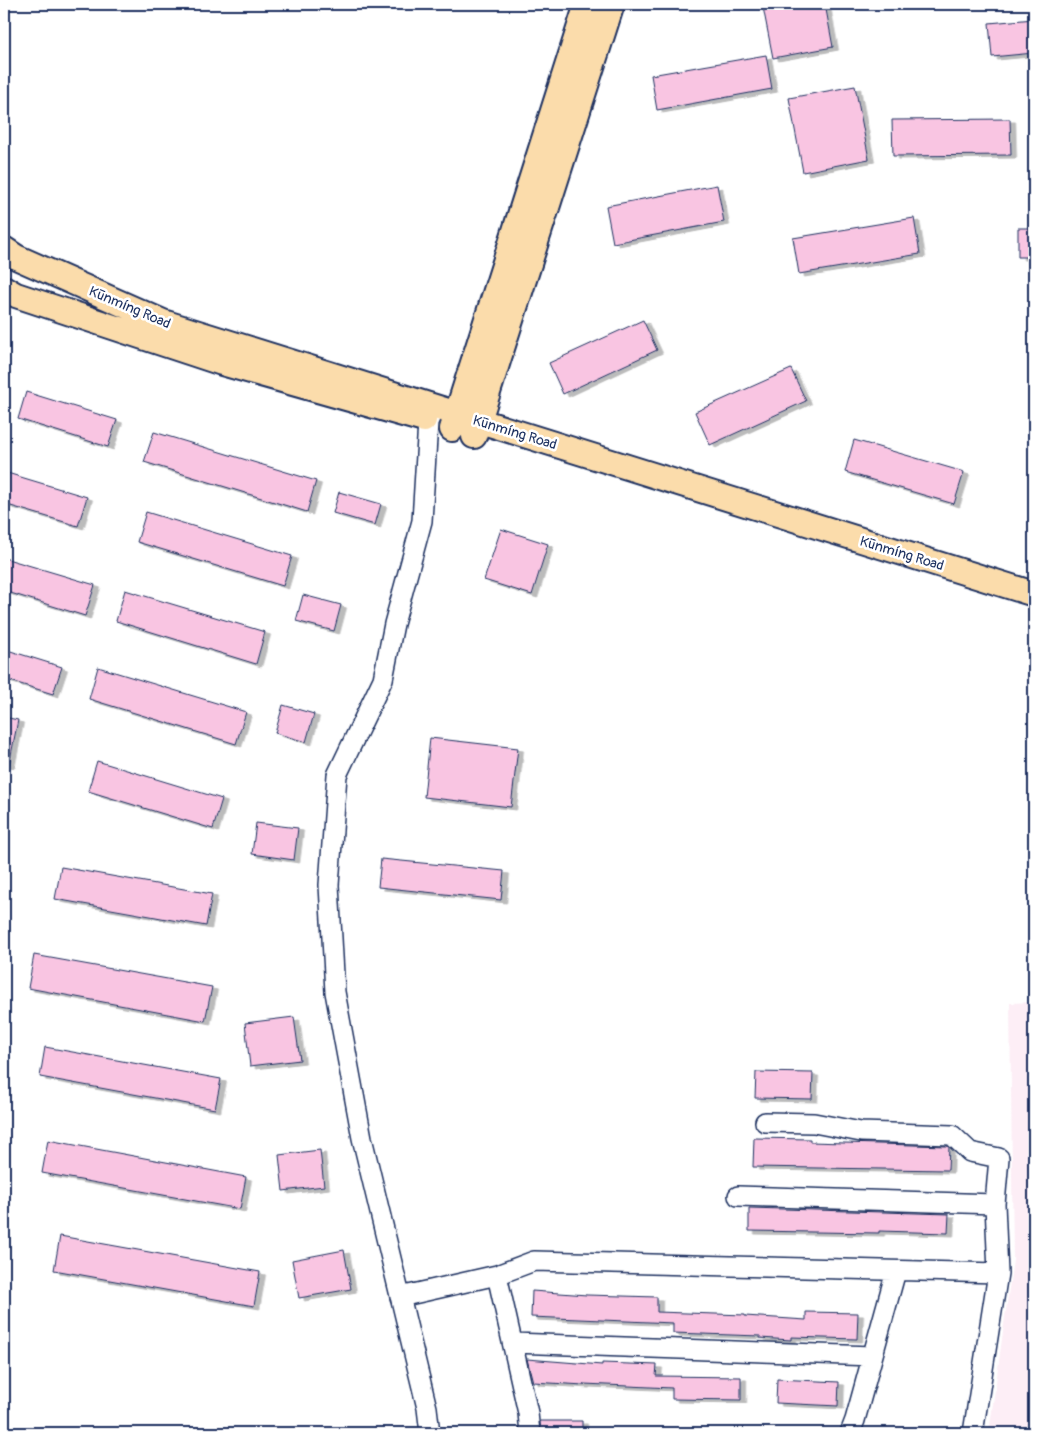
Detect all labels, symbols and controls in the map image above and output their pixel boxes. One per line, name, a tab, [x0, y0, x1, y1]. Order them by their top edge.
street label: Kūnmíng Road	[86, 283, 173, 332]
street label: Kūnmíng Road	[471, 412, 559, 453]
street label: Kūnmíng Road	[858, 533, 946, 574]

